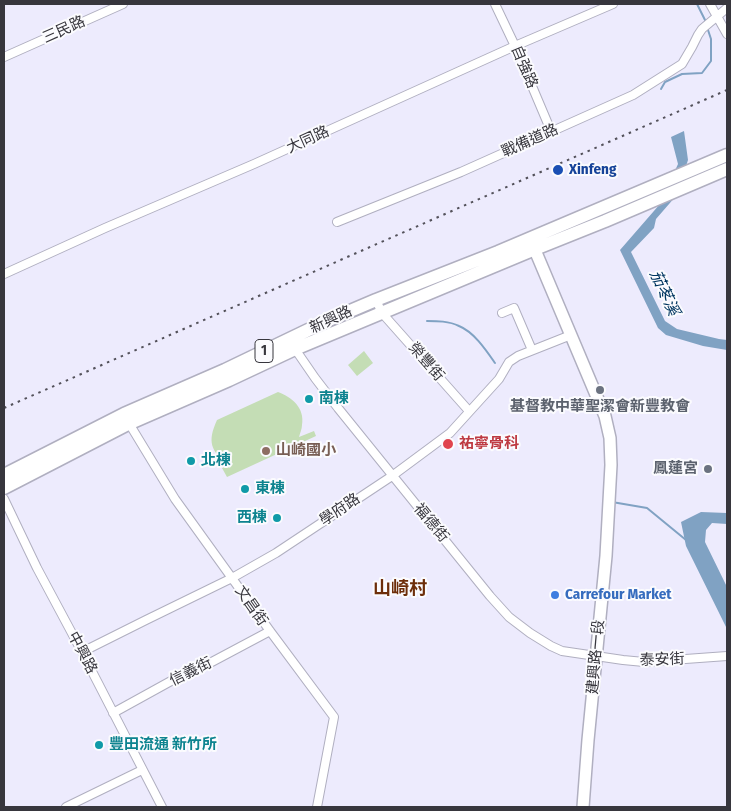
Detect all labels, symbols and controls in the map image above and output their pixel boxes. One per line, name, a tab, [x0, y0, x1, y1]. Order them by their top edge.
street label: 三民路	[40, 13, 88, 47]
street label: 自強路	[507, 43, 541, 91]
street label: 戰備道路	[499, 121, 561, 161]
street label: 大同路	[284, 123, 332, 157]
place label: Xinfeng	[569, 161, 616, 179]
marker: Xinfeng	[551, 163, 565, 177]
water label: 茄苳溪	[645, 267, 683, 319]
street label: 新興路	[307, 302, 355, 338]
street label: 榮豐街	[404, 339, 448, 385]
road number: 1	[255, 340, 273, 362]
marker: 基督教中華聖潔會新豐教會	[594, 384, 606, 396]
place label: 南棟	[319, 390, 349, 408]
marker: 南棟	[303, 393, 315, 405]
place label: 基督教中華聖潔會新豐教會	[510, 398, 690, 416]
place label: 祐寧骨科	[459, 435, 519, 453]
marker: 祐寧骨科	[441, 437, 455, 451]
place label: 山崎國小	[276, 442, 336, 460]
marker: 山崎國小	[260, 445, 272, 457]
place label: 北棟	[201, 452, 231, 470]
marker: 北棟	[185, 455, 197, 467]
place label: 鳳蓮宮	[653, 460, 698, 478]
marker: 鳳蓮宮	[702, 463, 714, 475]
place label: 東棟	[255, 480, 285, 498]
marker: 東棟	[239, 483, 251, 495]
street label: 學府路	[316, 490, 364, 530]
street label: 福德街	[410, 500, 452, 546]
place label: 西棟	[237, 509, 267, 527]
marker: 西棟	[271, 512, 283, 524]
district label: 山崎村	[373, 578, 427, 600]
street label: 文昌街	[231, 582, 271, 630]
place label: Carrefour Market	[565, 586, 672, 604]
marker: Carrefour Market	[549, 589, 561, 601]
street label: 建興路一段	[584, 619, 608, 695]
street label: 中興路	[63, 629, 101, 677]
street label: 泰安街	[639, 650, 685, 670]
street label: 信義街	[167, 654, 215, 690]
place label: 豐田流通 新竹所	[109, 736, 217, 754]
marker: 豐田流通 新竹所	[93, 739, 105, 751]

